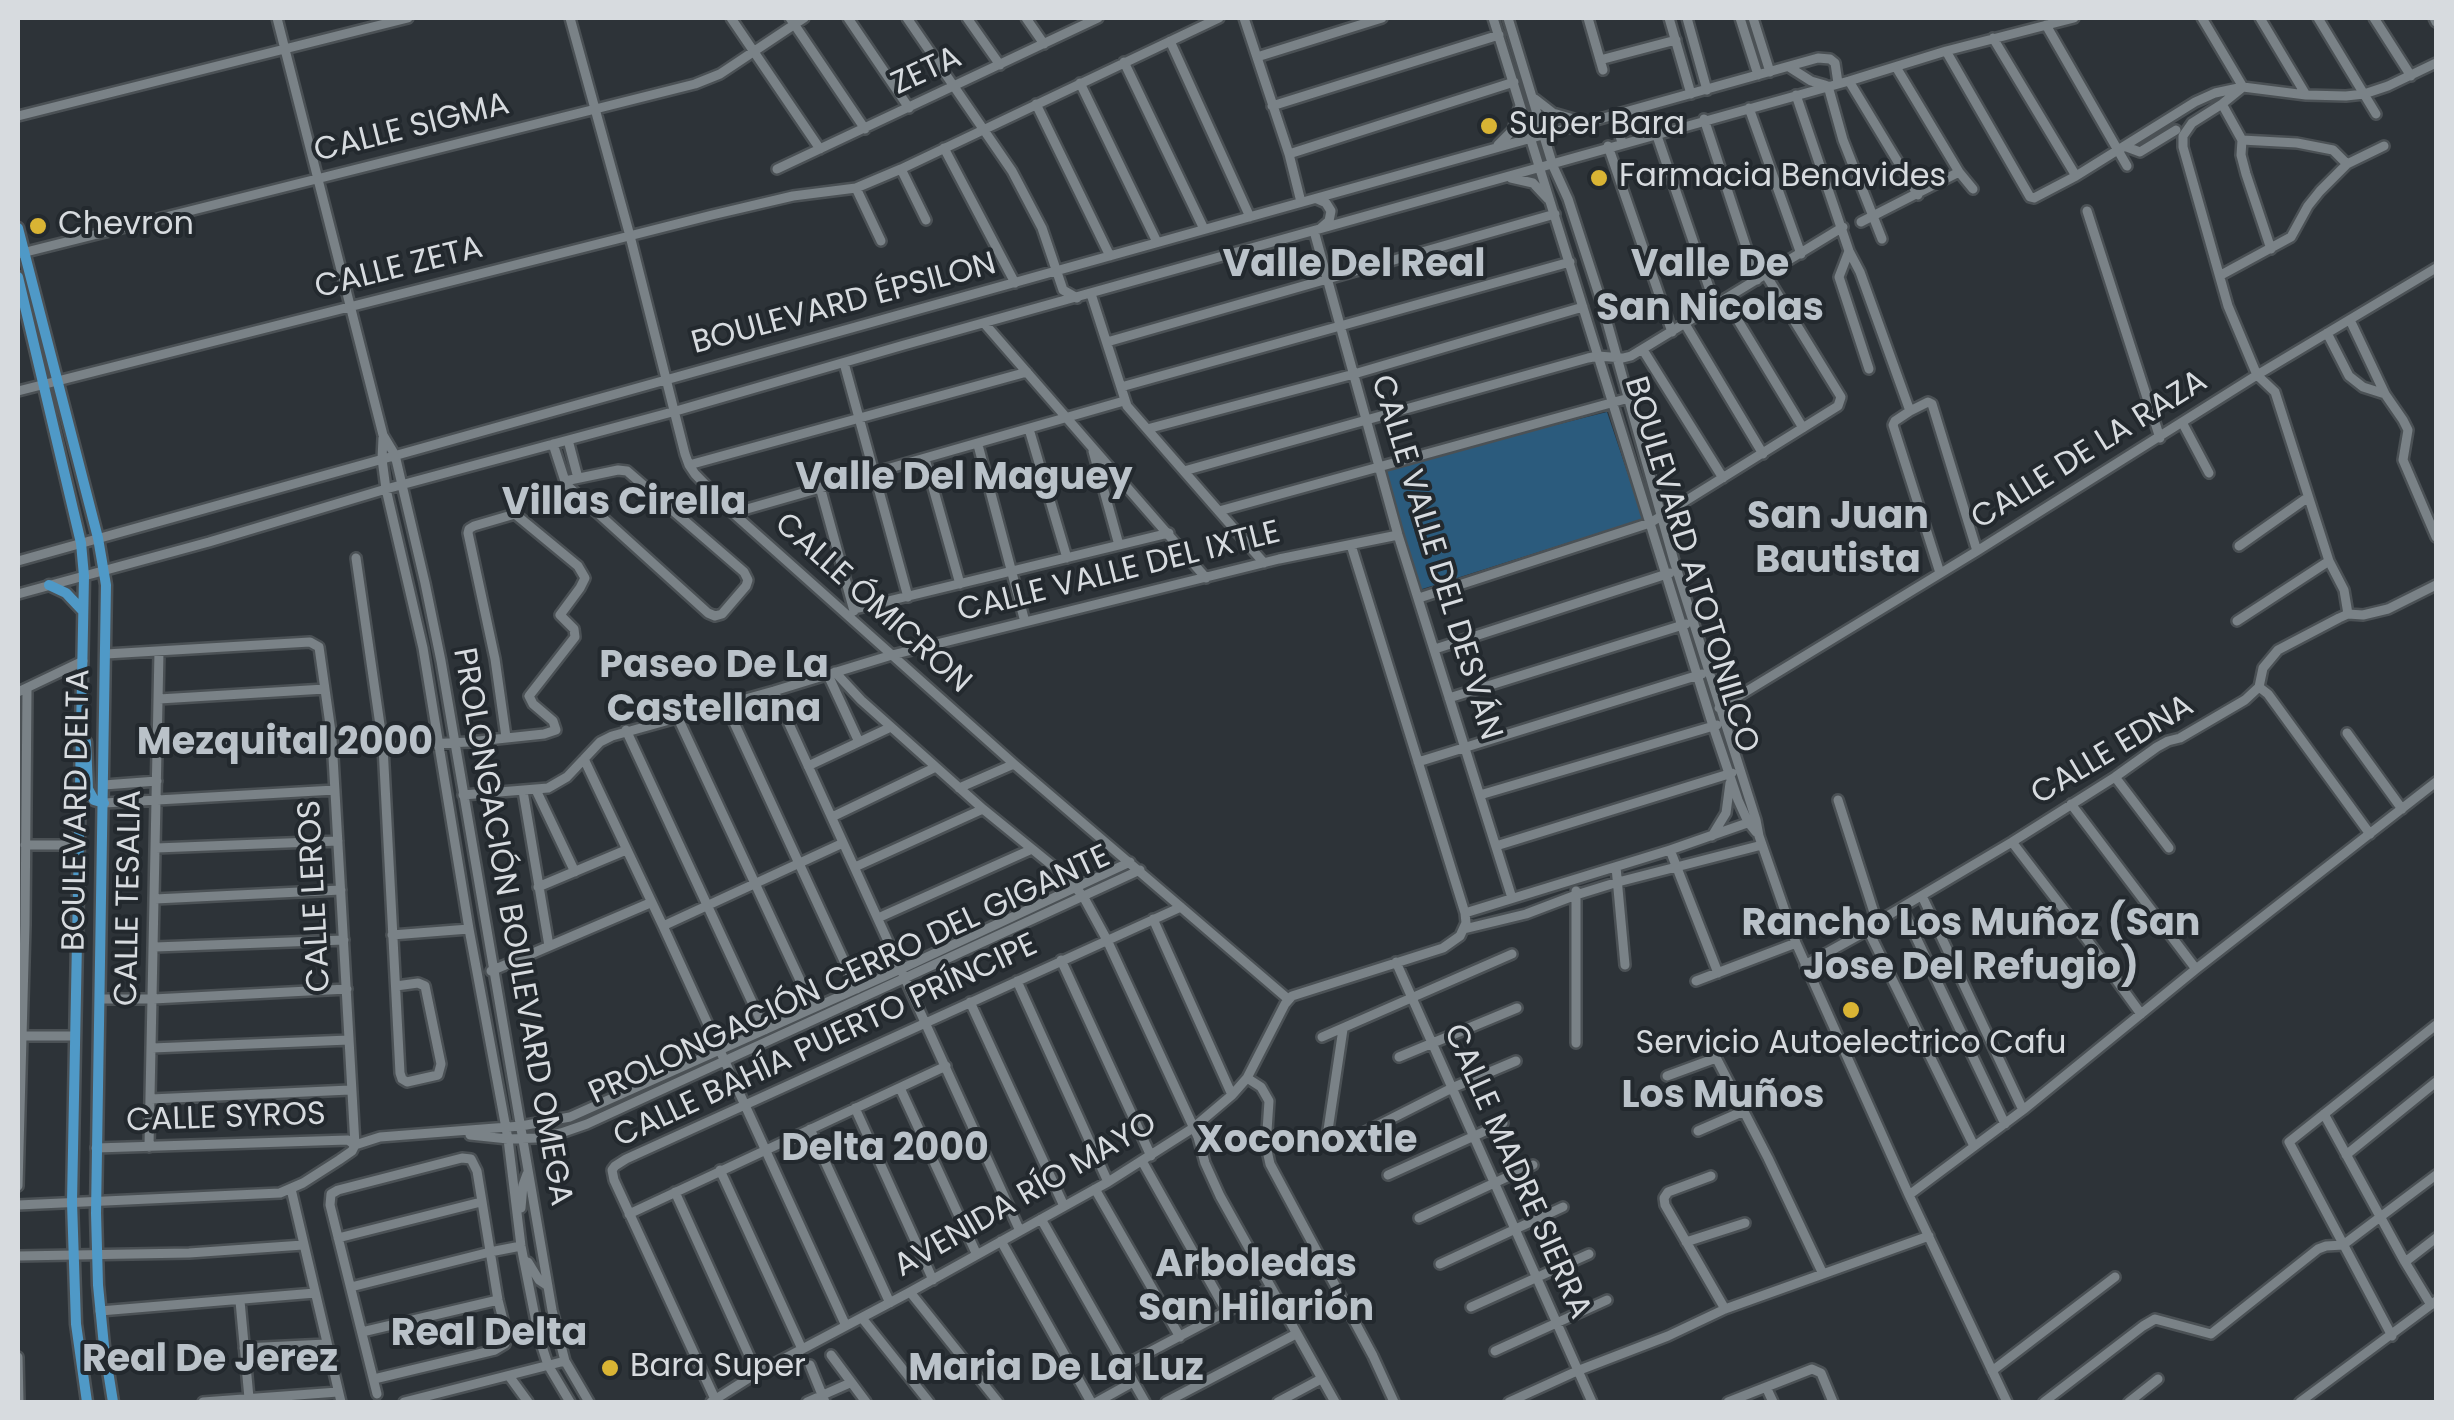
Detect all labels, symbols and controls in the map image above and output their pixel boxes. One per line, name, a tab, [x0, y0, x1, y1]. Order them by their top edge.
street label: ZETA	[886, 39, 968, 105]
street label: CALLE SIGMA	[311, 86, 513, 172]
place label: Super Bara	[1509, 107, 1685, 145]
marker: Super Bara	[1478, 115, 1500, 137]
place label: Farmacia Benavides	[1619, 159, 1946, 197]
marker: Farmacia Benavides	[1588, 167, 1610, 189]
place label: Chevron	[58, 207, 194, 245]
marker: Chevron	[27, 215, 49, 237]
street label: CALLE ZETA	[311, 230, 487, 308]
district label: Valle Del Real	[1223, 243, 1485, 289]
district label: Valle De San Nicolas	[1596, 243, 1824, 332]
street label: BOULEVARD ÉPSILON	[688, 246, 1000, 364]
street label: CALLE DE LA RAZA	[1965, 363, 2215, 539]
street label: CALLE VALLE DEL DESVÁN	[1361, 371, 1509, 745]
street label: BOULEVARD ATOTONILCO	[1614, 372, 1766, 758]
district label: Valle Del Maguey	[795, 456, 1133, 502]
district label: Villas Cirella	[502, 481, 746, 527]
district label: San Juan Bautista	[1747, 495, 1929, 584]
street label: CALLE ÓMICRON	[766, 506, 978, 702]
street label: CALLE VALLE DEL IXTLE	[954, 514, 1284, 632]
district label: Paseo De La Castellana	[599, 644, 829, 734]
street label: PROLONGACIÓN BOULEVARD OMEGA	[443, 645, 579, 1209]
street label: BOULEVARD DELTA	[56, 669, 100, 951]
street label: CALLE EDNA	[2025, 688, 2201, 814]
district label: Mezquital 2000	[137, 721, 433, 767]
street label: CALLE TESALIA	[109, 790, 151, 1006]
street label: CALLE LEROS	[292, 799, 340, 993]
street label: PROLONGACIÓN CERRO DEL GIGANTE	[583, 838, 1117, 1114]
district label: Rancho Los Muñoz (San Jose Del Refugio)	[1742, 902, 2200, 992]
street label: CALLE BAHÍA PUERTO PRÍNCIPE	[608, 927, 1044, 1157]
marker: Servicio Autoelectrico Cafu	[1840, 999, 1862, 1021]
street label: CALLE MADRE SIERRA	[1434, 1019, 1598, 1325]
place label: Servicio Autoelectrico Cafu	[1635, 1026, 2067, 1064]
district label: Los Muños	[1621, 1074, 1825, 1120]
street label: CALLE SYROS	[126, 1096, 326, 1142]
street label: AVENIDA RÍO MAYO	[888, 1105, 1164, 1287]
district label: Xoconoxtle	[1197, 1119, 1417, 1165]
district label: Delta 2000	[781, 1127, 989, 1173]
district label: Arboledas San Hilarión	[1138, 1243, 1374, 1332]
district label: Real Delta	[391, 1312, 587, 1358]
district label: Real De Jerez	[82, 1338, 338, 1384]
district label: Maria De La Luz	[908, 1347, 1204, 1393]
place label: Bara Super	[630, 1349, 806, 1387]
marker: Bara Super	[599, 1357, 621, 1379]

